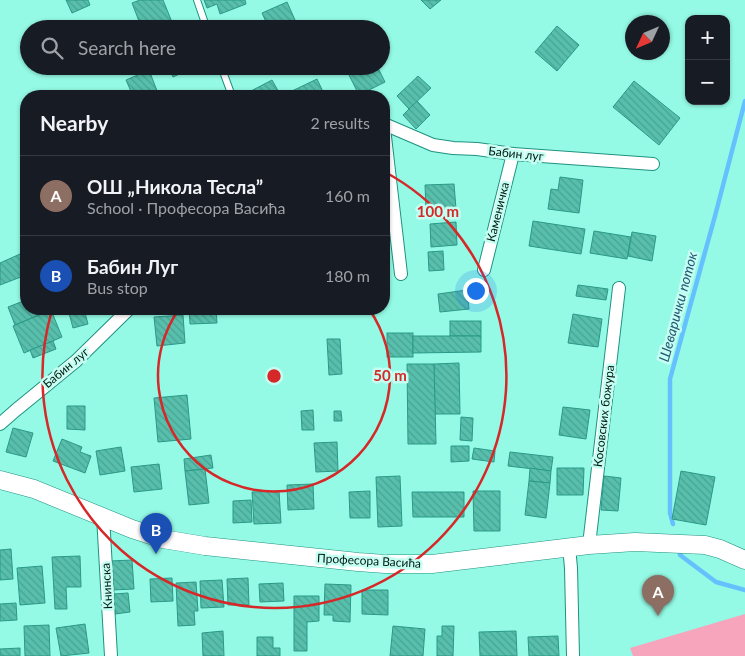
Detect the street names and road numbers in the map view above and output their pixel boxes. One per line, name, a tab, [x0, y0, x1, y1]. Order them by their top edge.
street label: Бабин луг	[488, 143, 544, 164]
street label: Каменичка	[483, 181, 512, 243]
street label: Бабин луг	[40, 344, 92, 391]
street label: Косовских божура	[590, 364, 617, 468]
street label: Професора Васића	[317, 550, 421, 571]
street label: Книнска	[98, 562, 115, 610]

